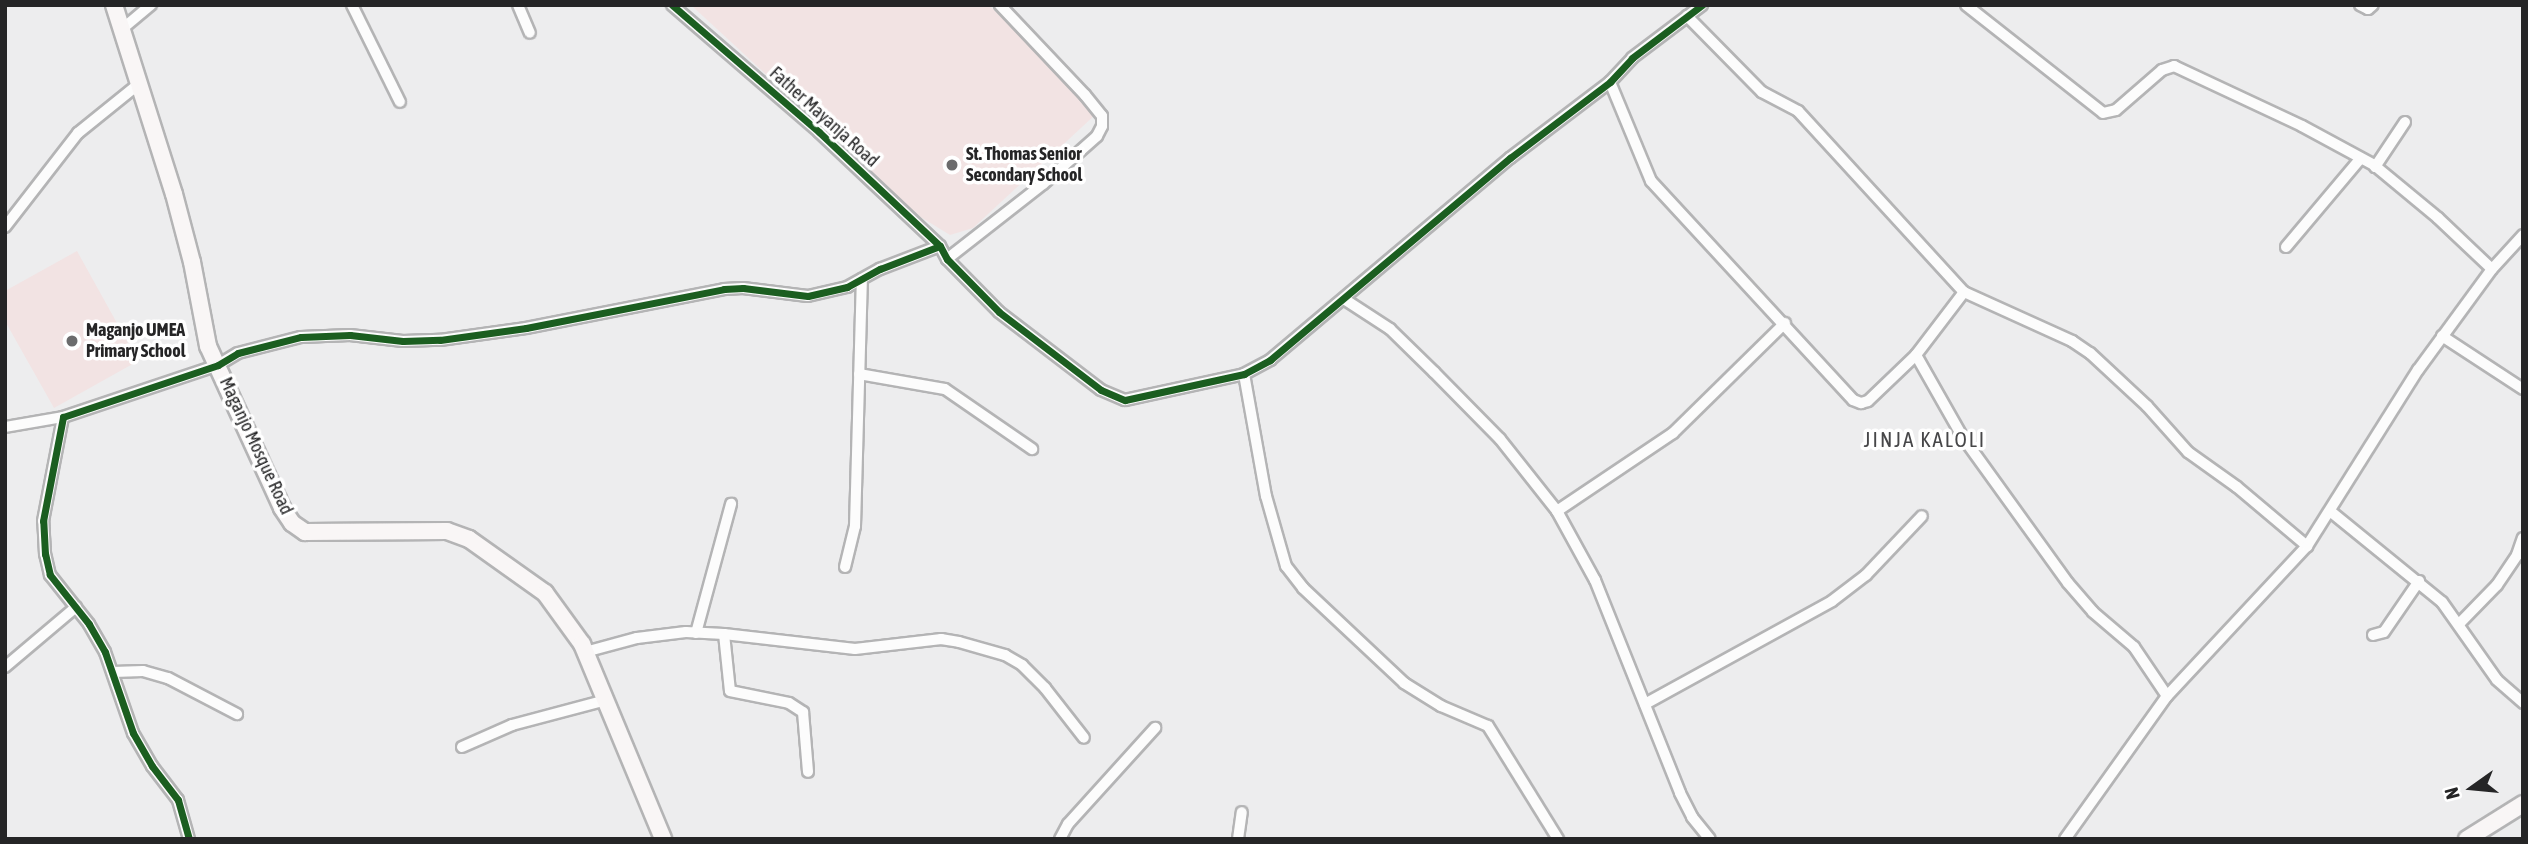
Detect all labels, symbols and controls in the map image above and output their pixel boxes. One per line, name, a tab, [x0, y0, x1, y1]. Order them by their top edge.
street label: Father Mayanja Road	[765, 62, 883, 172]
place label: St. Thomas Senior Secondary School	[966, 144, 1082, 186]
marker: St. Thomas Senior Secondary School	[944, 157, 960, 173]
place label: Maganjo UMEA Primary School	[86, 320, 185, 362]
marker: Maganjo UMEA Primary School	[64, 333, 80, 349]
street label: Maganjo Mosque Road	[215, 374, 297, 518]
district label: JINJA KALOLI	[1865, 426, 1985, 452]
north arrow	[2437, 753, 2507, 823]
text: N	[2440, 785, 2464, 802]

